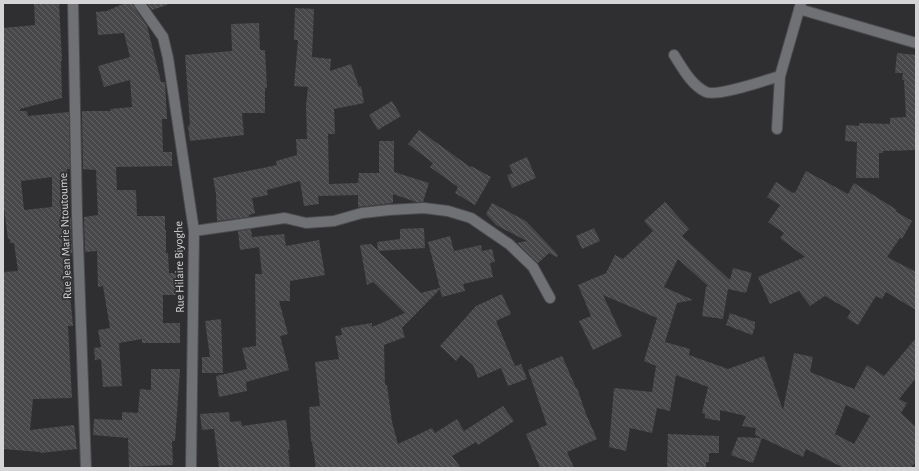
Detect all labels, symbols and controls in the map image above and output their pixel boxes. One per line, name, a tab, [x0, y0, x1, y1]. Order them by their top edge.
street label: Rue Jean Marie Ntoutoume	[57, 173, 73, 299]
street label: Rue Hilaire Biyoghe	[172, 221, 187, 313]

